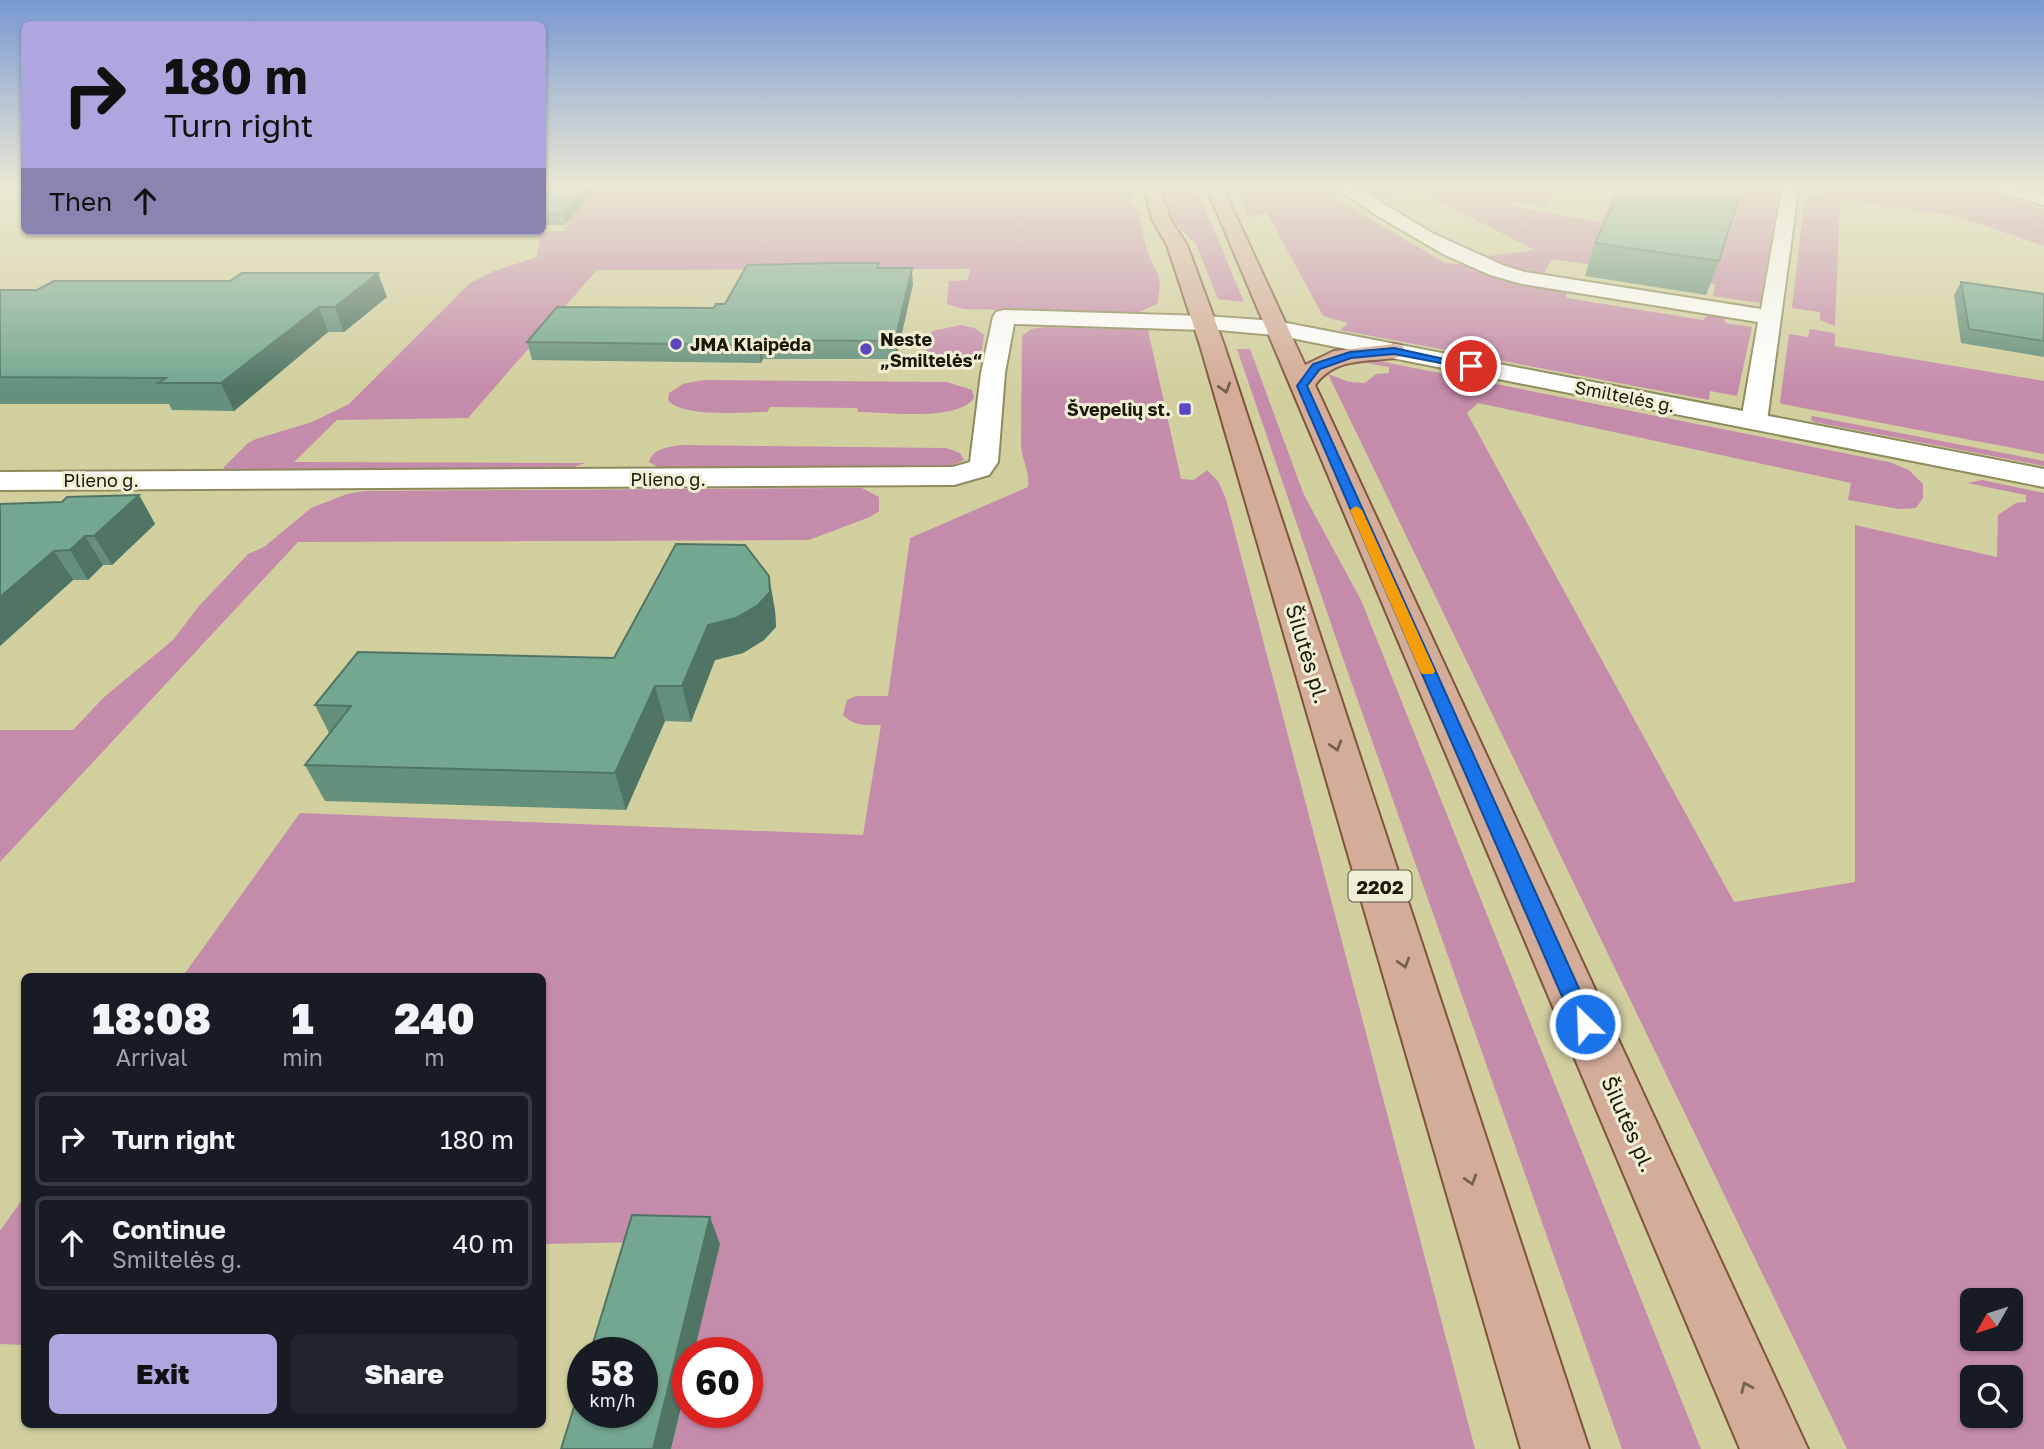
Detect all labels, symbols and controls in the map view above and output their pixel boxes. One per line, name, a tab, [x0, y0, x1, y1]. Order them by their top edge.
text: 180 m	[164, 46, 308, 105]
icon: right	[49, 49, 140, 140]
text: Turn right	[164, 106, 313, 144]
icon: ahead	[126, 182, 164, 220]
text: Then	[49, 186, 112, 217]
place label: Neste „Smiltelės“	[880, 328, 982, 371]
place label: JMA Klaipėda	[690, 333, 811, 355]
marker: JMA Klaipėda	[668, 336, 684, 352]
pin	[1441, 336, 1501, 396]
marker: Neste „Smiltelės“	[858, 341, 874, 357]
icon: arrive	[1452, 347, 1490, 385]
street label: Smiltelės g.	[1573, 375, 1677, 417]
one-way arrow	[1217, 381, 1231, 394]
place label: Švepelių st.	[1067, 398, 1171, 420]
marker: Švepelių st.	[1177, 401, 1193, 417]
street label: Plieno g.	[630, 468, 706, 490]
street label: Plieno g.	[63, 469, 139, 491]
street label: Šilutės pl.	[1281, 601, 1335, 707]
one-way arrow	[1328, 739, 1343, 751]
road number: 2202	[1348, 870, 1412, 902]
one-way arrow	[1395, 957, 1410, 969]
position arrow	[1548, 987, 1622, 1061]
text: 18:08	[92, 993, 211, 1043]
text: 1	[292, 993, 314, 1043]
text: 240	[394, 993, 475, 1043]
text: Arrival	[116, 1043, 188, 1071]
text: min	[282, 1043, 323, 1071]
text: m	[424, 1043, 445, 1071]
street label: Šilutės pl.	[1596, 1072, 1662, 1176]
icon: right	[53, 1120, 91, 1158]
text: Turn right	[112, 1124, 235, 1155]
text: 180 m	[440, 1124, 514, 1155]
one-way arrow	[1463, 1174, 1478, 1186]
text: Continue	[112, 1214, 226, 1245]
icon: ahead	[53, 1224, 91, 1262]
text: 40 m	[453, 1228, 514, 1259]
text: Smiltelės g.	[112, 1245, 242, 1273]
north arrow	[1960, 1288, 2023, 1351]
map controls	[1960, 1288, 2023, 1428]
button: Exit	[49, 1334, 277, 1414]
button: Share	[291, 1334, 518, 1414]
speed limit sign: 60	[672, 1337, 763, 1428]
text: 58	[591, 1352, 634, 1394]
button: search	[1960, 1365, 2023, 1428]
one-way arrow	[1740, 1381, 1754, 1394]
text: km/h	[590, 1389, 635, 1411]

